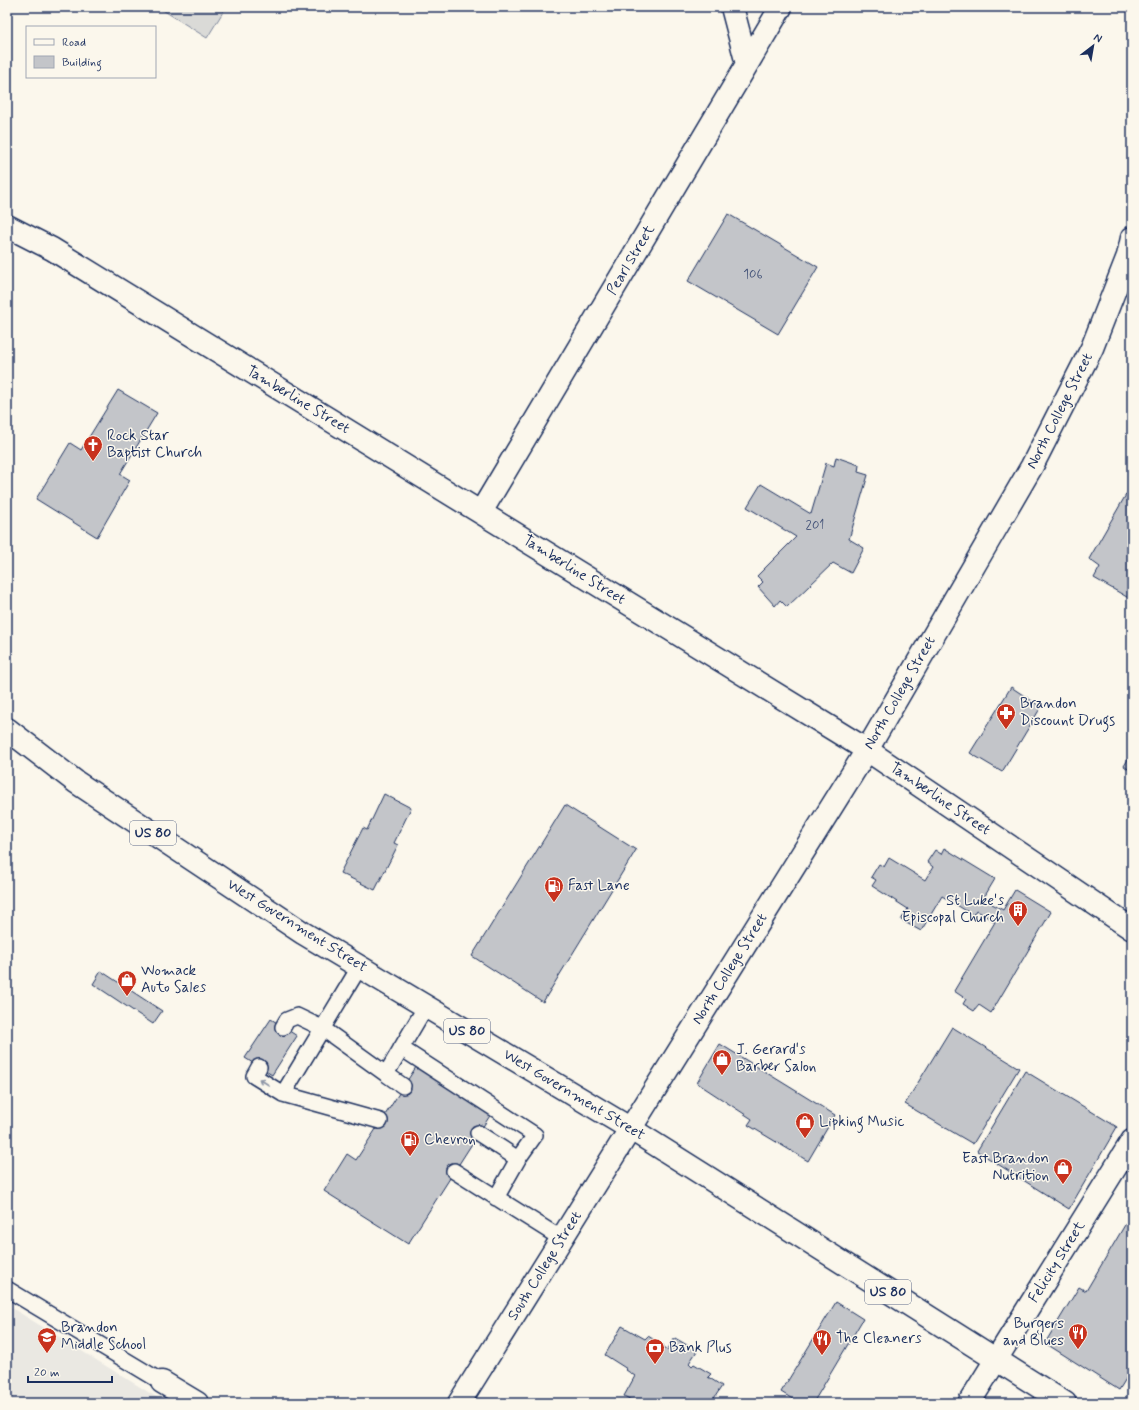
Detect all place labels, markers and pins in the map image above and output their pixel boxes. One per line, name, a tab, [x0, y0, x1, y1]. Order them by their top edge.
place label: Rock Star Baptist Church	[107, 426, 203, 463]
church icon: Rock Star Baptist Church	[82, 434, 104, 462]
place label: Brandon Discount Drugs	[1020, 694, 1115, 732]
pharmacy icon: Brandon Discount Drugs	[995, 702, 1017, 730]
fuel station icon: Fast Lane	[543, 875, 565, 903]
place label: Fast Lane	[568, 876, 630, 896]
place label: St Luke's Episcopal Church	[902, 891, 1004, 928]
building icon: St Luke's Episcopal Church	[1007, 899, 1029, 927]
place label: Womack Auto Sales	[141, 961, 206, 998]
shop icon: Womack Auto Sales	[116, 969, 138, 997]
place label: J. Gerard's Barber Salon	[736, 1040, 816, 1077]
shop icon: J. Gerard's Barber Salon	[711, 1048, 733, 1076]
shop icon: Lipking Music	[794, 1111, 816, 1139]
place label: Lipking Music	[819, 1112, 905, 1133]
fuel station icon: Chevron	[399, 1129, 421, 1157]
place label: Chevron	[424, 1130, 476, 1150]
place label: East Brandon Nutrition	[962, 1149, 1049, 1186]
shop icon: East Brandon Nutrition	[1052, 1157, 1074, 1185]
place label: Burgers and Blues	[1003, 1314, 1064, 1351]
place label: Brandon Middle School	[61, 1318, 146, 1355]
restaurant icon: Burgers and Blues	[1067, 1322, 1089, 1350]
school or university icon: Brandon Middle School	[36, 1326, 58, 1354]
restaurant icon: The Cleaners	[811, 1328, 833, 1356]
place label: The Cleaners	[836, 1329, 922, 1349]
bank icon: Bank Plus	[644, 1337, 666, 1365]
place label: Bank Plus	[669, 1338, 732, 1358]

